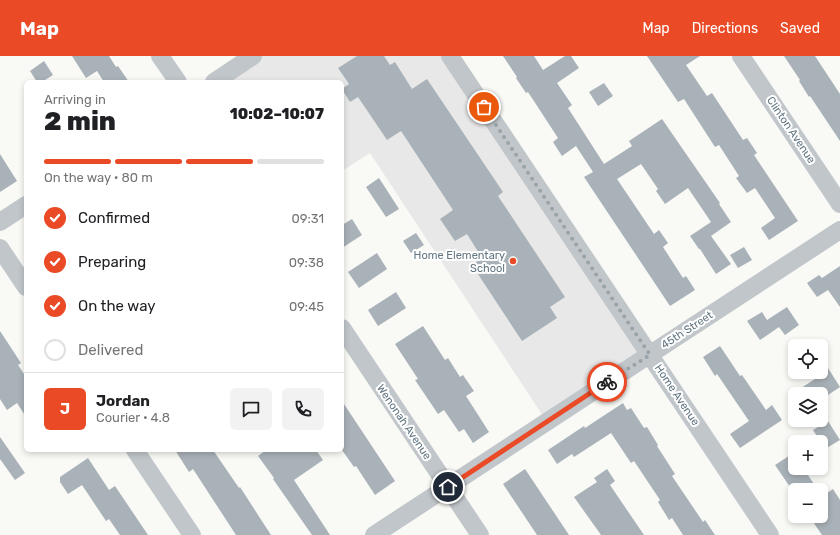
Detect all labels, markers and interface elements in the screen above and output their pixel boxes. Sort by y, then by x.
text: Map [20,17,59,40]
text: Map [643,20,670,37]
text: Directions [692,20,758,37]
text: Saved [780,20,820,37]
pin [467,90,501,124]
text: Arriving in [44,92,106,107]
street label: Clinton Avenue [764,94,818,166]
icon: bag [473,96,495,118]
text: 10:02–10:07 [230,105,324,123]
text: 2 min [44,106,116,137]
text: On the way · 80 m [44,170,153,185]
icon: check [44,207,66,229]
text: Confirmed [78,209,150,227]
text: 09:31 [292,211,324,226]
place label: Home Elementary School [414,249,505,275]
icon: check [44,251,66,273]
text: Preparing [78,253,146,271]
text: 09:38 [289,255,324,270]
marker: Home Elementary School [508,256,518,266]
icon: check [44,295,66,317]
text: On the way [78,297,156,315]
text: 09:45 [289,299,324,314]
street label: 45th Street [659,308,716,351]
map controls [788,339,828,523]
button: locate [788,339,828,379]
text: Delivered [78,341,143,359]
courier [587,362,627,402]
street label: Home Avenue [652,362,702,428]
icon: bike [596,371,618,393]
street label: Wenonah Avenue [374,382,434,462]
button: layers [788,387,828,427]
button: chat [230,388,272,430]
button: phone [282,388,324,430]
text: Jordan [96,392,150,410]
text: J [60,400,70,418]
text: Courier · 4.8 [96,410,170,425]
button: + [788,435,828,475]
pin [431,470,465,504]
icon: home [437,476,459,498]
button: − [788,483,828,523]

